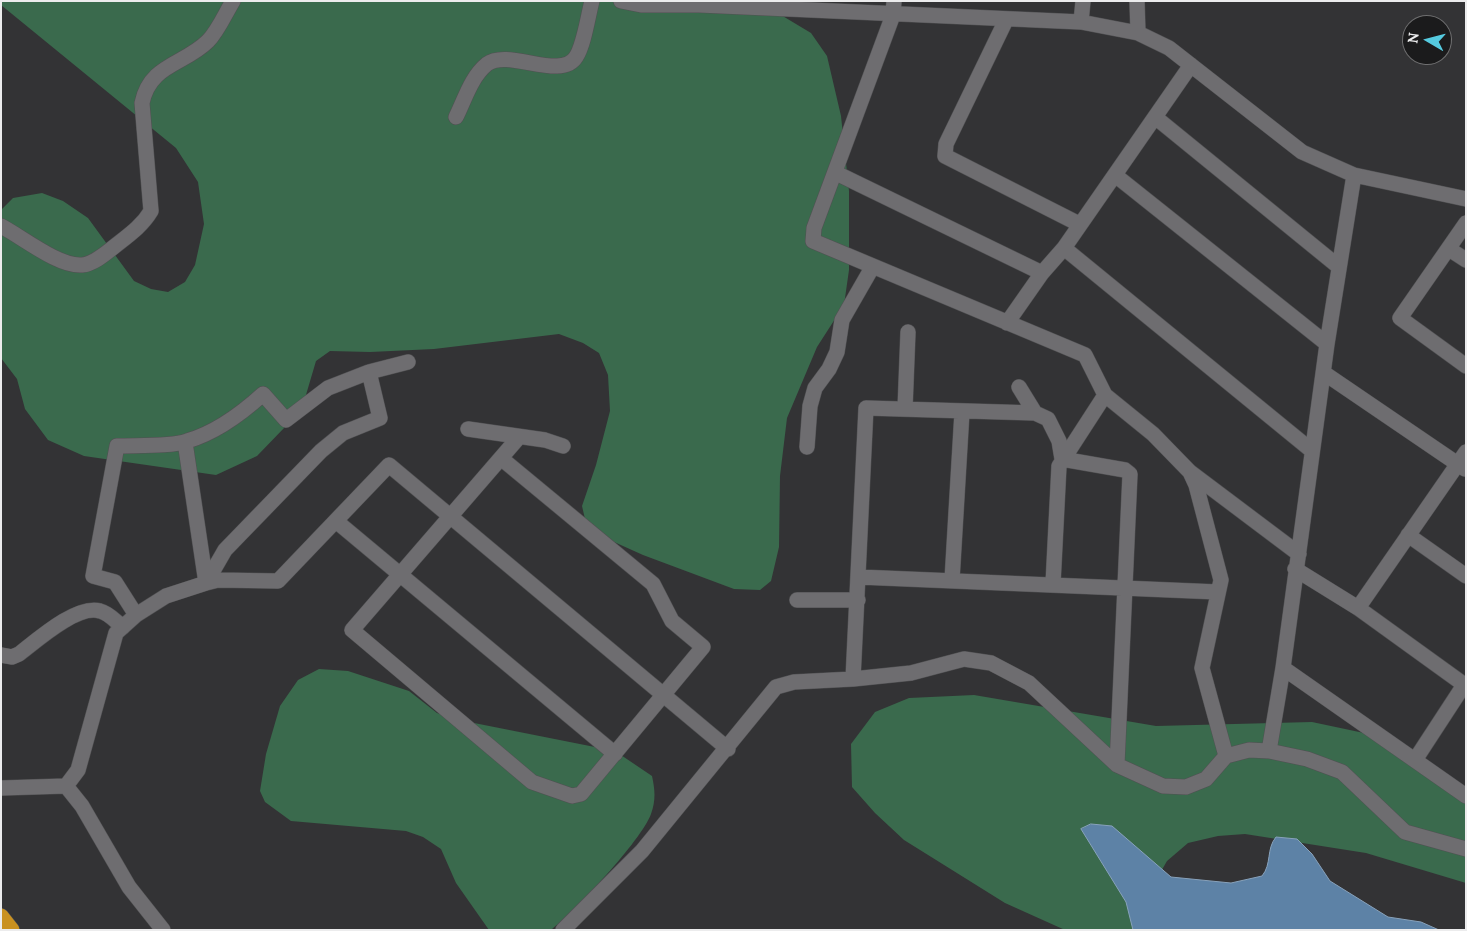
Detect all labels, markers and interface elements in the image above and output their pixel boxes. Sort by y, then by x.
north arrow [1402,15,1452,65]
text: N [1403,31,1423,45]

